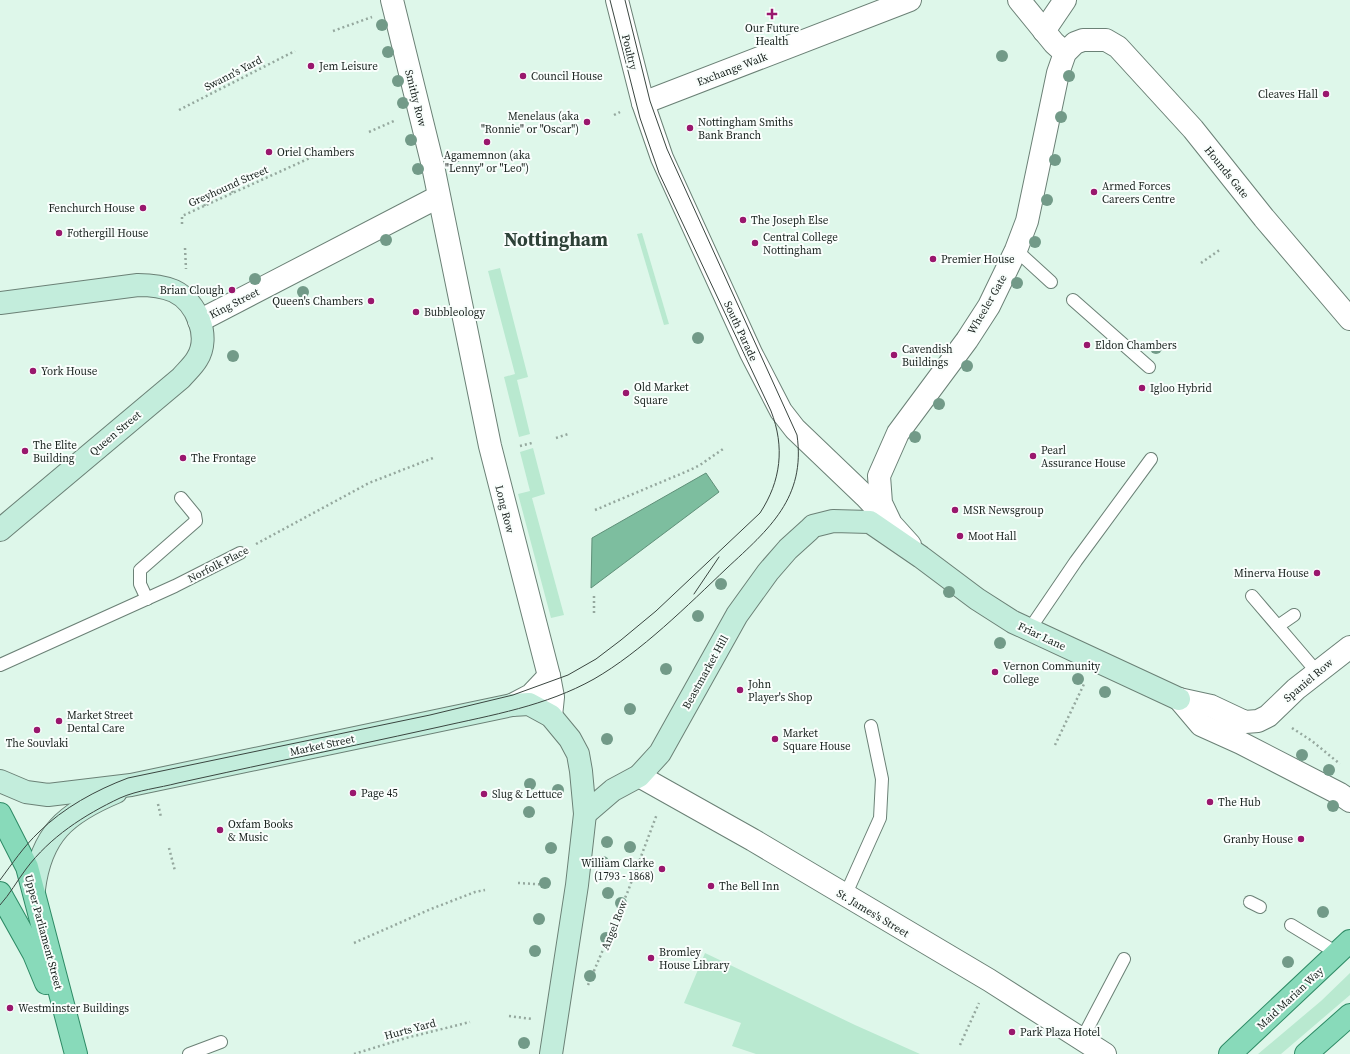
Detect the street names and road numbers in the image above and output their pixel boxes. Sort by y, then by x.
street label: Poultry [618,33,641,72]
street label: Exchange Walk [695,49,771,90]
street label: Swann's Yard [202,52,265,94]
street label: Smithy Row [401,68,430,129]
street label: Hounds Gate [1201,143,1253,202]
street label: Greyhound Street [186,162,271,211]
street label: Wheeler Gate [964,271,1011,337]
street label: King Street [207,284,262,322]
street label: South Parade [720,299,761,364]
street label: Queen Street [86,407,145,459]
street label: Long Row [491,484,518,535]
street label: Norfolk Place [185,543,252,586]
street label: Friar Lane [1015,619,1069,654]
street label: Beastmarket Hill [679,633,732,712]
street label: Spaniel Row [1280,655,1337,705]
street label: Market Street [288,731,356,760]
street label: Upper Parliament Street [21,873,66,992]
street label: St. James's Street [834,886,912,941]
street label: Angel Row [598,898,631,952]
street label: Maid Marian Way [1254,963,1327,1033]
street label: Hurts Yard [383,1015,438,1044]

